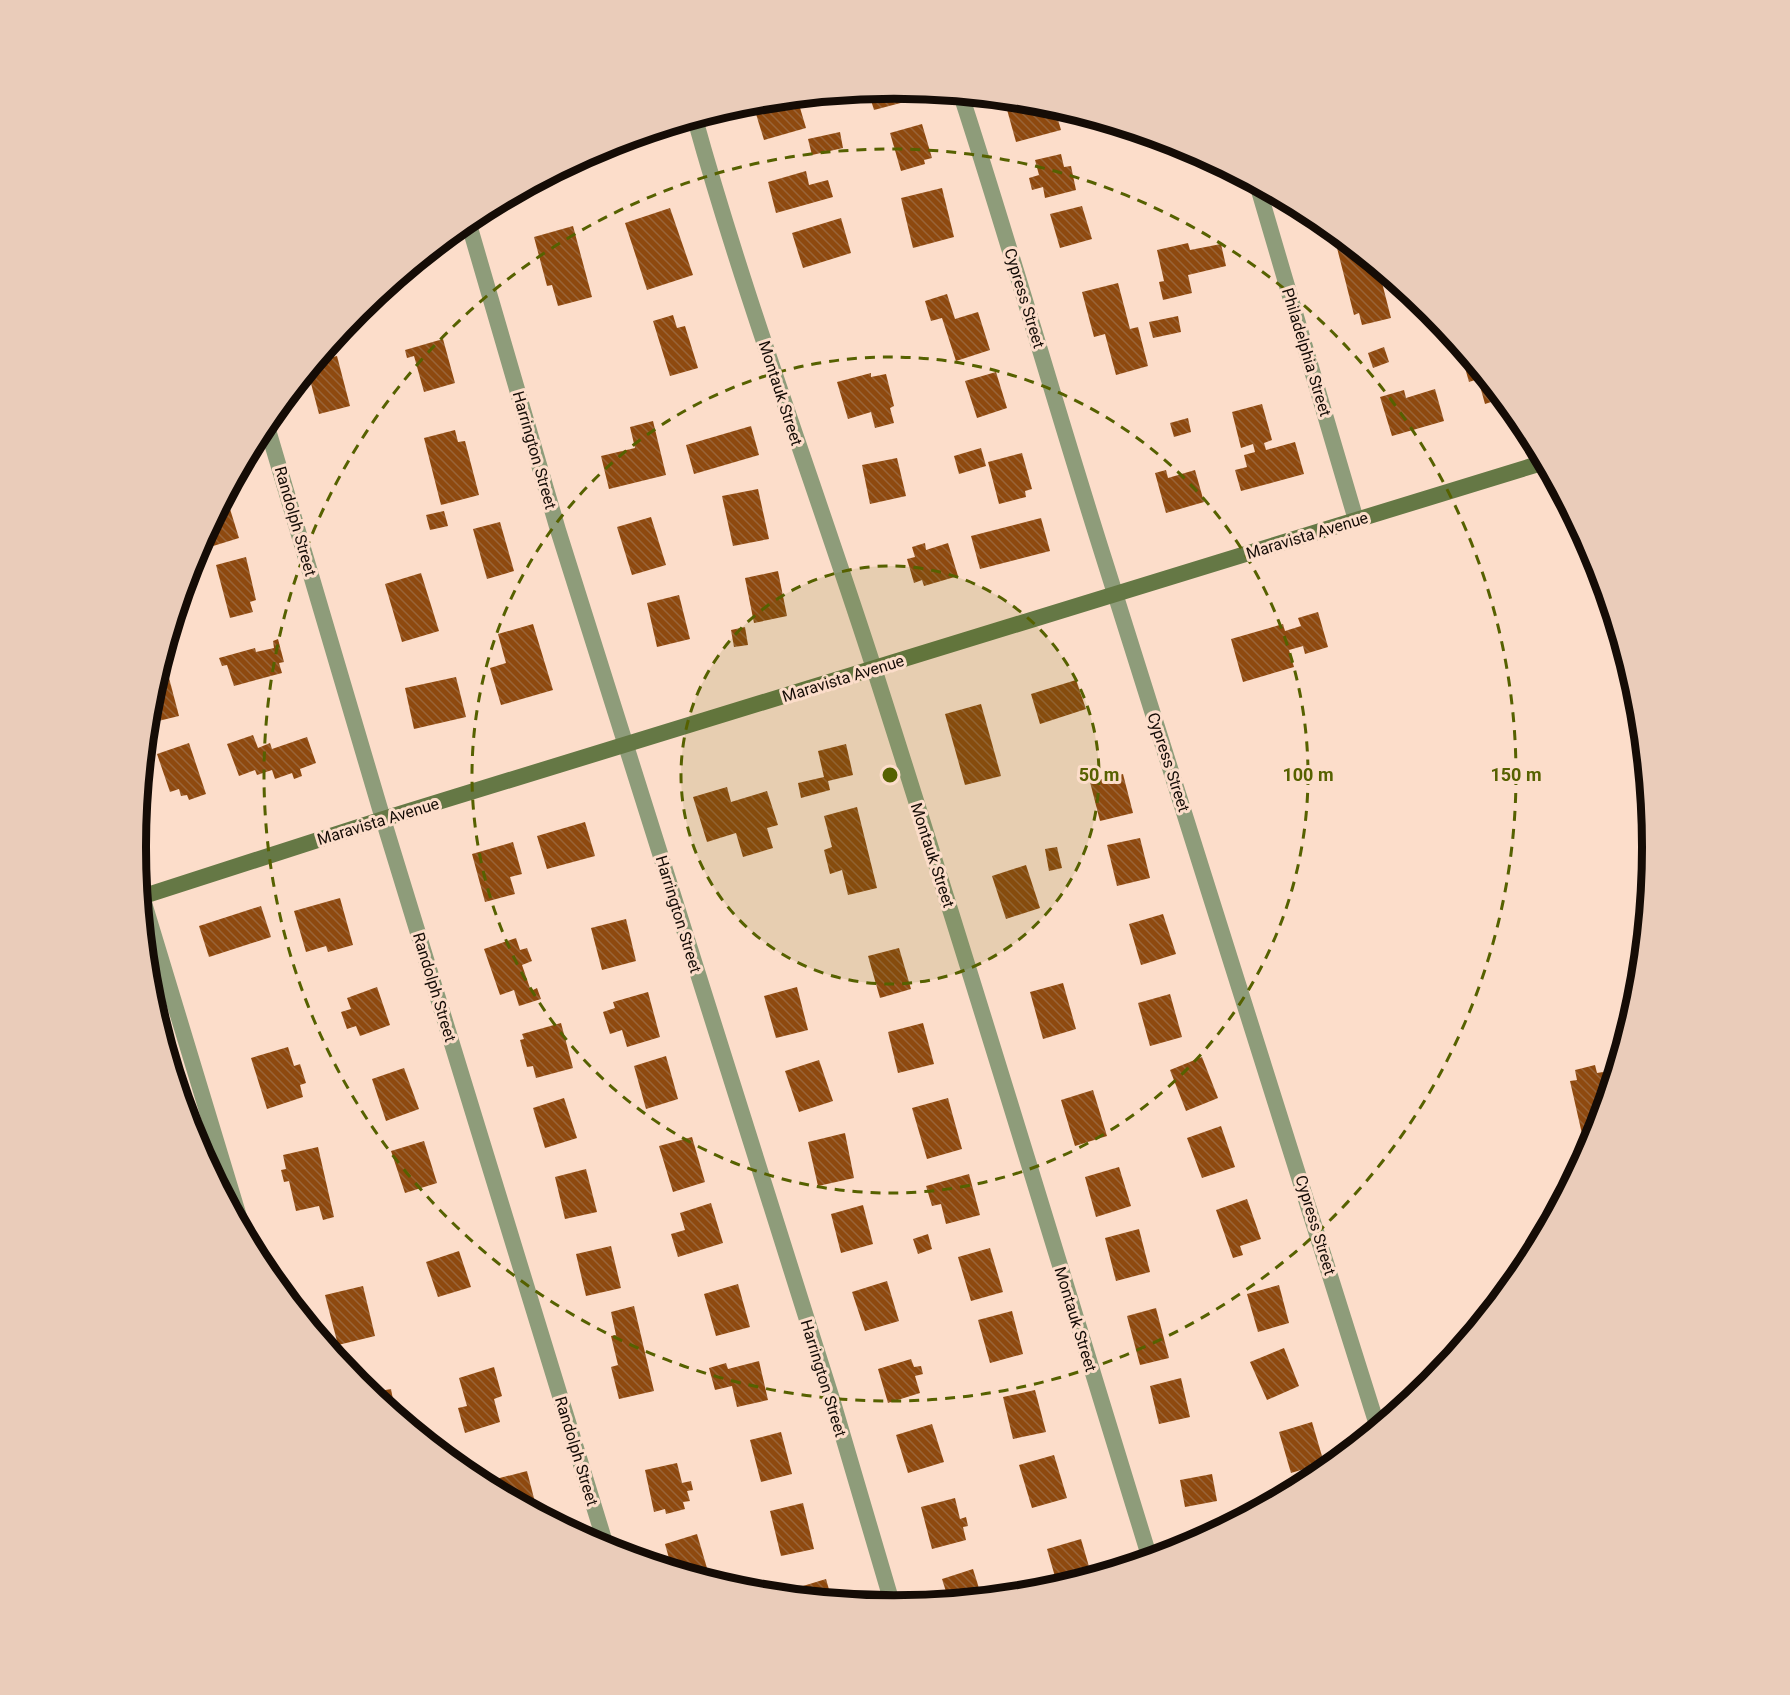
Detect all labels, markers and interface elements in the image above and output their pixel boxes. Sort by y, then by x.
street label: Cypress Street [1000,246,1049,350]
street label: Philadelphia Street [1278,286,1335,419]
street label: Montauk Street [755,338,806,448]
street label: Harrington Street [509,389,560,511]
street label: Randolph Street [271,464,320,578]
street label: Maravista Avenue [1244,508,1370,563]
street label: Maravista Avenue [780,651,906,706]
street label: Cypress Street [1144,710,1194,814]
text: 50 m [1079,764,1119,785]
text: 100 m [1282,764,1334,785]
text: 150 m [1490,764,1542,785]
centre of rings [880,765,900,785]
street label: Maravista Avenue [315,794,441,849]
street label: Montauk Street [907,800,958,910]
street label: Harrington Street [652,853,705,975]
street label: Randolph Street [409,930,460,1044]
street label: Cypress Street [1291,1173,1340,1277]
street label: Montauk Street [1051,1264,1101,1374]
street label: Harrington Street [797,1317,850,1439]
street label: Randolph Street [551,1394,602,1508]

